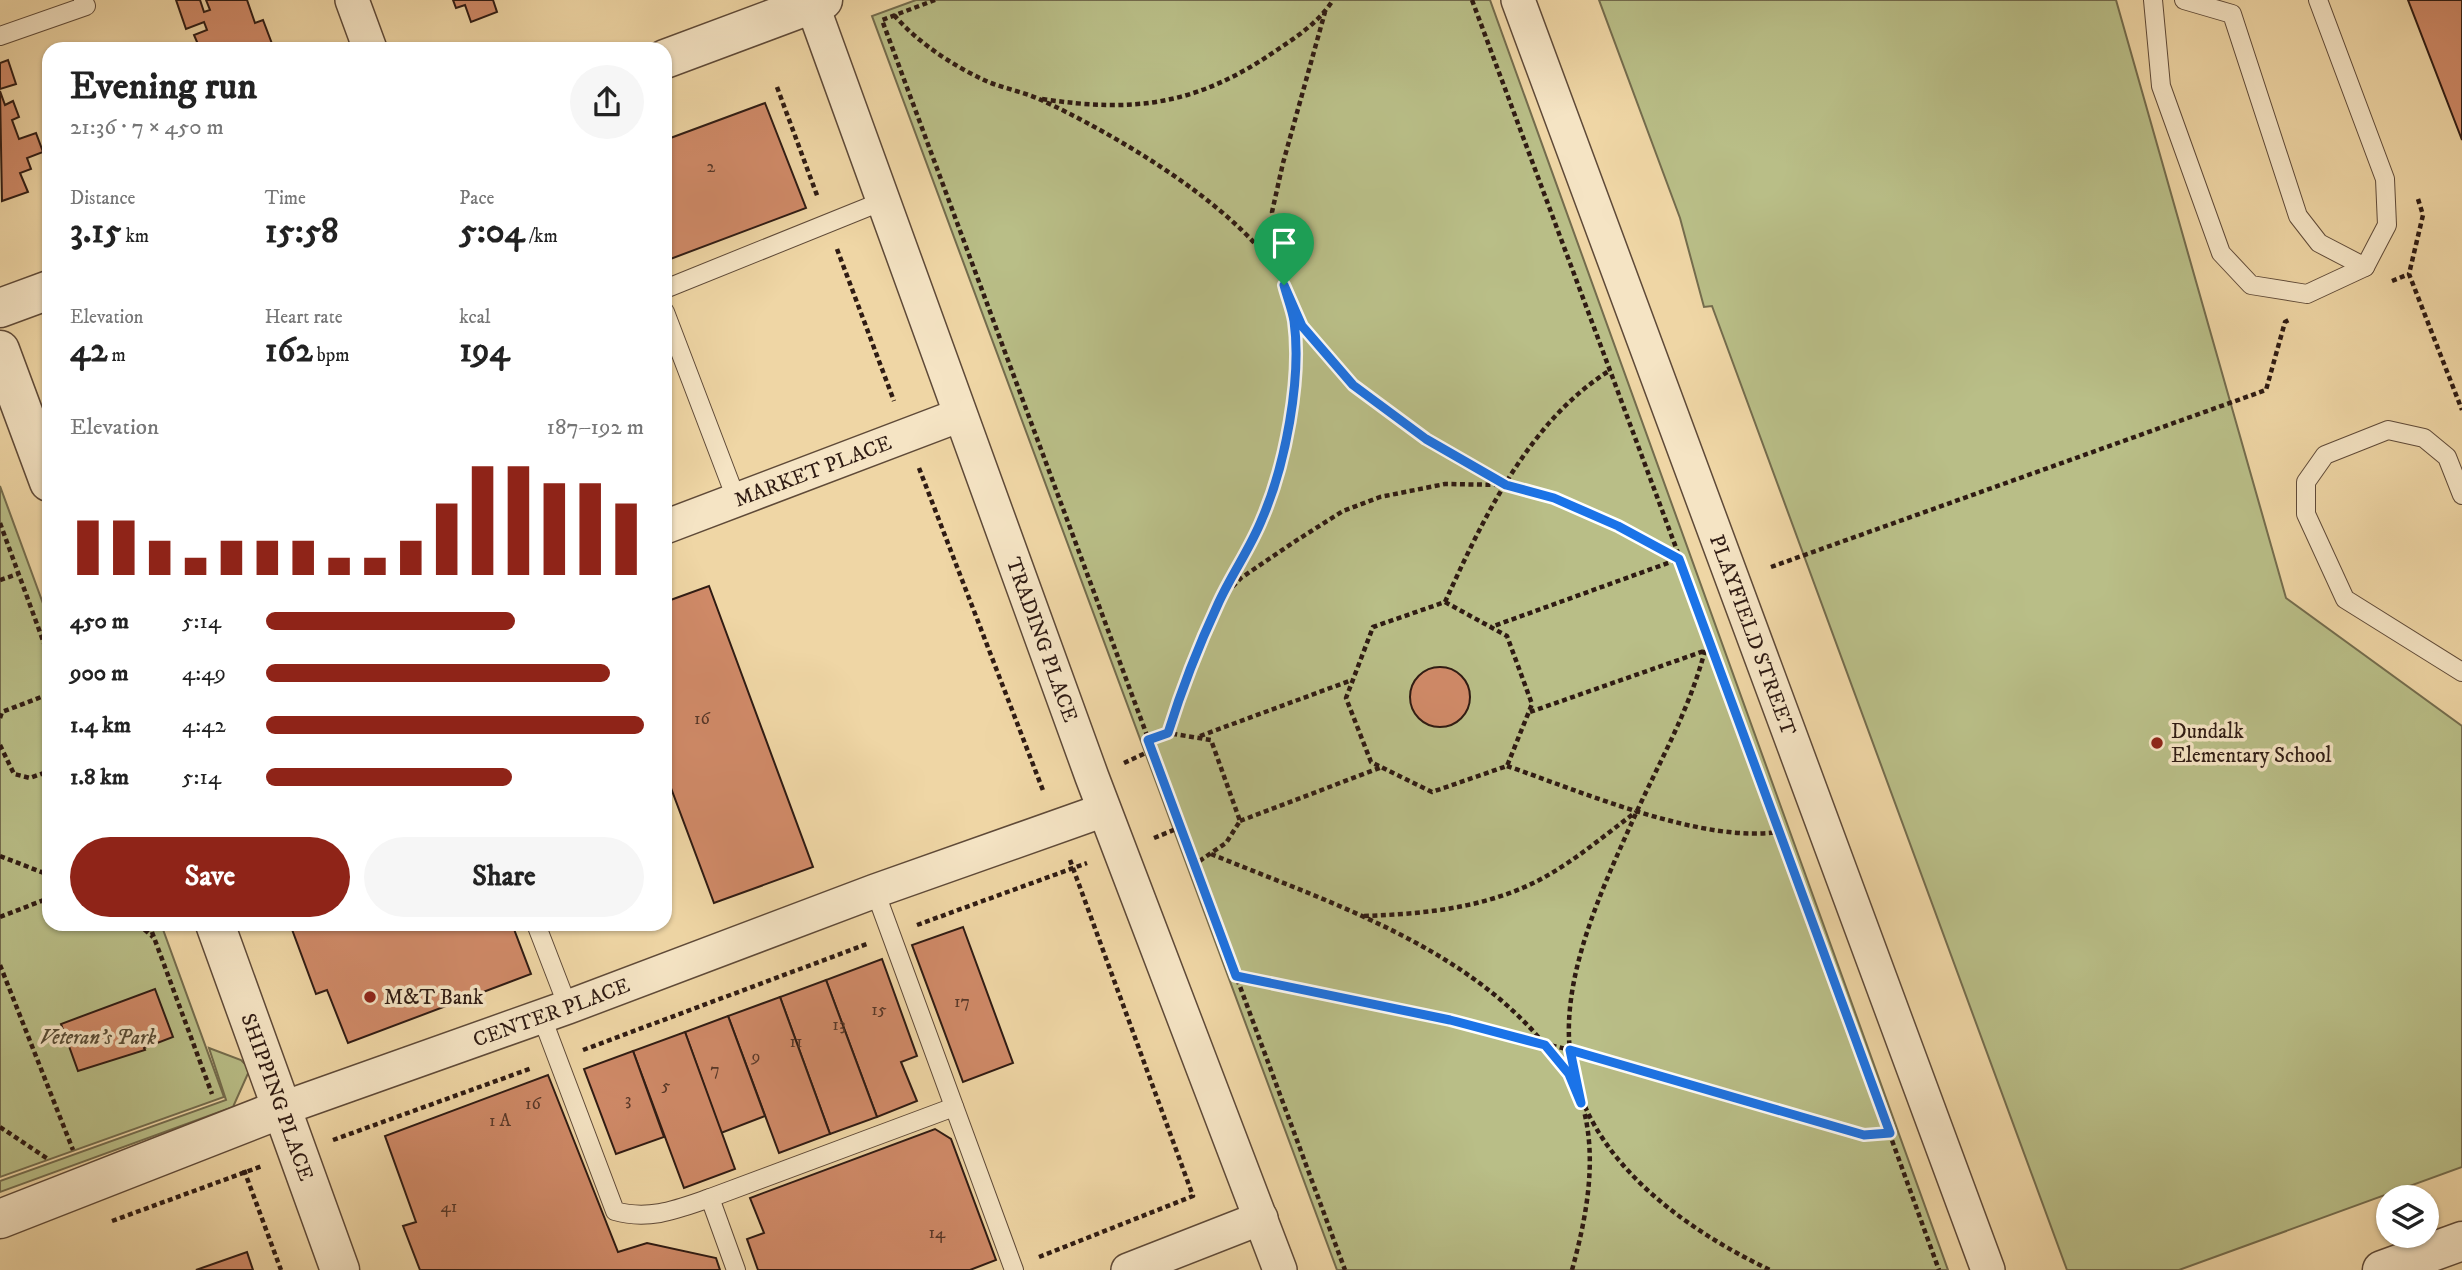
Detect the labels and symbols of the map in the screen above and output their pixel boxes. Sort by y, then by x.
house number: 2 [707,156,716,178]
pin [1254,213,1314,285]
street label: MARKET PLACE [731,430,896,514]
street label: PLAYFIELD STREET [1703,531,1801,739]
street label: TRADING PLACE [1000,554,1083,726]
house number: 16 [694,708,711,730]
place label: Dundalk Elementary School [2171,719,2332,769]
marker: Dundalk Elementary School [2149,735,2165,751]
street label: CENTER PLACE [470,973,634,1054]
place label: M&T Bank [384,985,484,1011]
marker: M&T Bank [362,989,378,1005]
house number: 17 [954,991,970,1013]
house number: 15 [871,999,887,1021]
street label: SHIPPING PLACE [234,1010,319,1185]
house number: 13 [832,1014,846,1036]
park label: Veteran's Park [40,1025,156,1051]
house number: 11 [789,1031,803,1053]
house number: 9 [751,1046,760,1068]
house number: 7 [710,1059,720,1081]
house number: 5 [662,1075,671,1097]
house number: 3 [625,1089,631,1111]
house number: 16 [525,1093,542,1115]
house number: 1 A [489,1110,511,1132]
house number: 41 [441,1196,457,1218]
house number: 14 [929,1222,946,1244]

